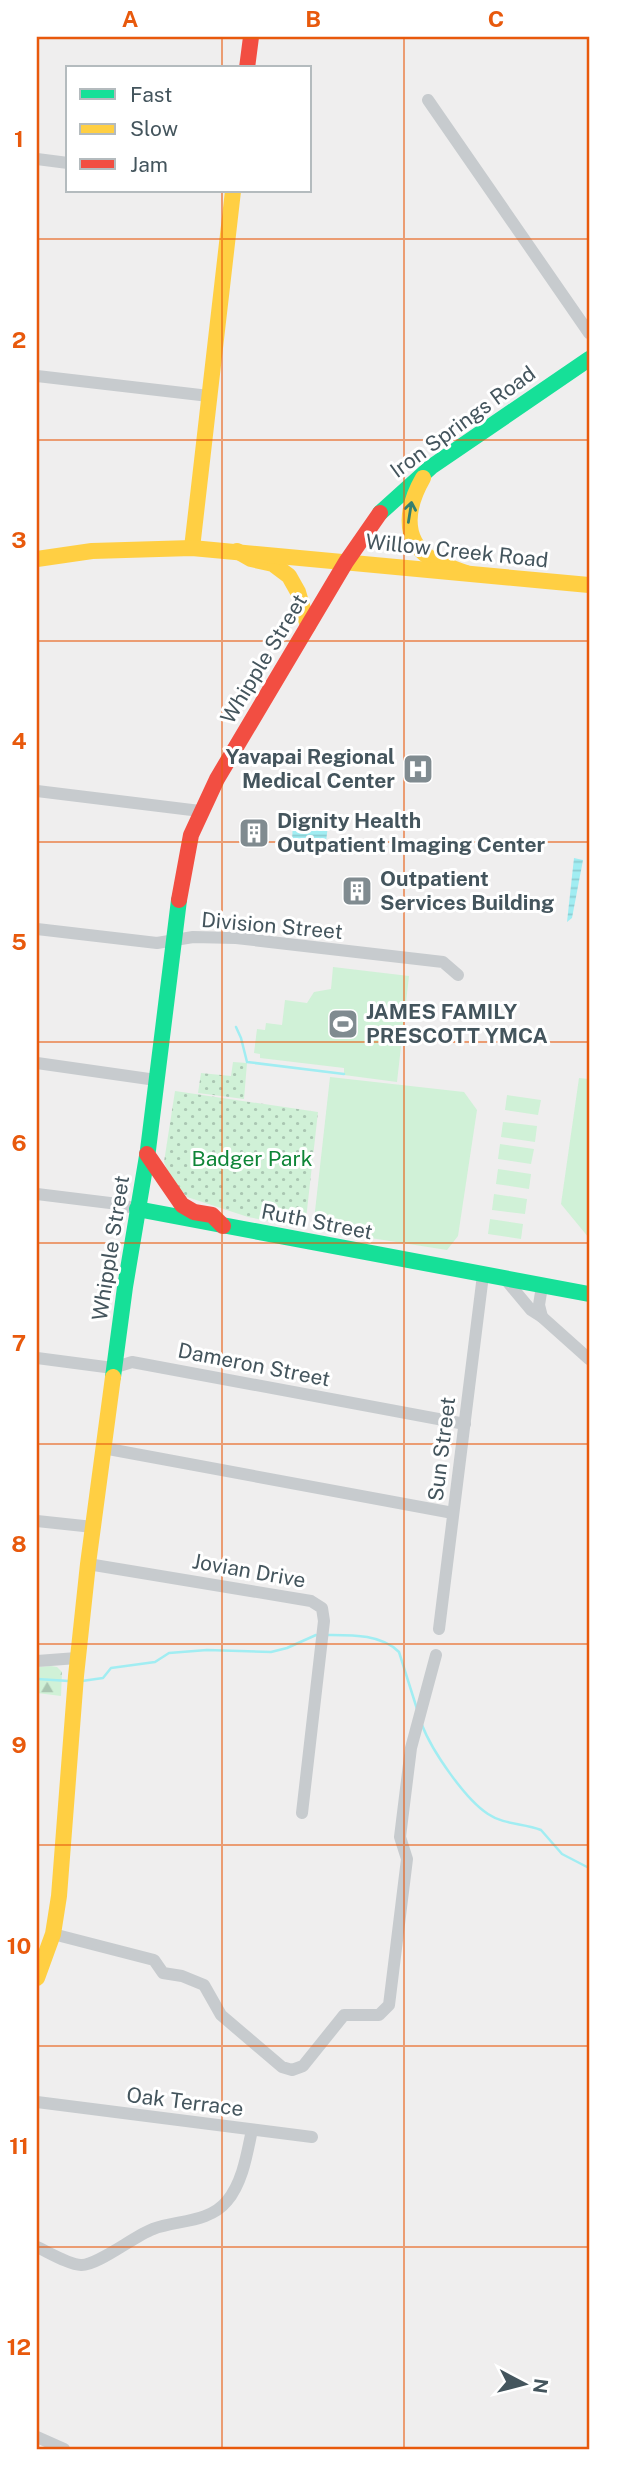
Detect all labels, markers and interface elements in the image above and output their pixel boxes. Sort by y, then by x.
text: A [122,5,139,32]
text: B [305,5,321,32]
text: C [488,5,504,32]
legend [66,66,312,192]
text: Fast [130,82,172,107]
text: Slow [130,116,178,141]
text: 1 [14,125,24,152]
text: Jam [130,152,168,177]
text: 2 [12,326,26,353]
street label: Iron Springs Road [385,361,540,483]
one-way arrow [404,501,417,524]
text: 3 [11,526,27,553]
street label: Willow Creek Road [365,528,550,573]
street label: Whipple Street [215,590,312,728]
text: 4 [11,727,27,754]
place label: Yavapai Regional Medical Center [226,744,395,793]
hospital icon: Yavapai Regional Medical Center [401,752,435,786]
place label: Dignity Health Outpatient Imaging Center [277,808,546,857]
building icon: Dignity Health Outpatient Imaging Center [237,816,271,850]
place label: Outpatient Services Building [380,866,554,915]
building icon: Outpatient Services Building [340,874,374,908]
street label: Division Street [200,907,344,944]
text: 5 [11,928,27,955]
place label: JAMES FAMILY PRESCOTT YMCA [366,999,548,1048]
sports icon: JAMES FAMILY PRESCOTT YMCA [326,1007,360,1041]
text: 6 [11,1129,27,1156]
park label: Badger Park [192,1146,313,1171]
street label: Whipple Street [87,1174,134,1322]
street label: Ruth Street [259,1198,375,1245]
text: 7 [12,1329,26,1356]
street label: Dameron Street [176,1337,332,1392]
street label: Sun Street [423,1395,460,1503]
text: 8 [11,1530,27,1557]
street label: Jovian Drive [190,1548,308,1593]
text: 9 [11,1731,27,1758]
text: 10 [7,1932,31,1959]
street label: Oak Terrace [125,2082,245,2121]
text: 11 [9,2132,29,2159]
text: 12 [7,2333,31,2360]
north arrow [490,2350,560,2420]
text: N [529,2377,553,2395]

